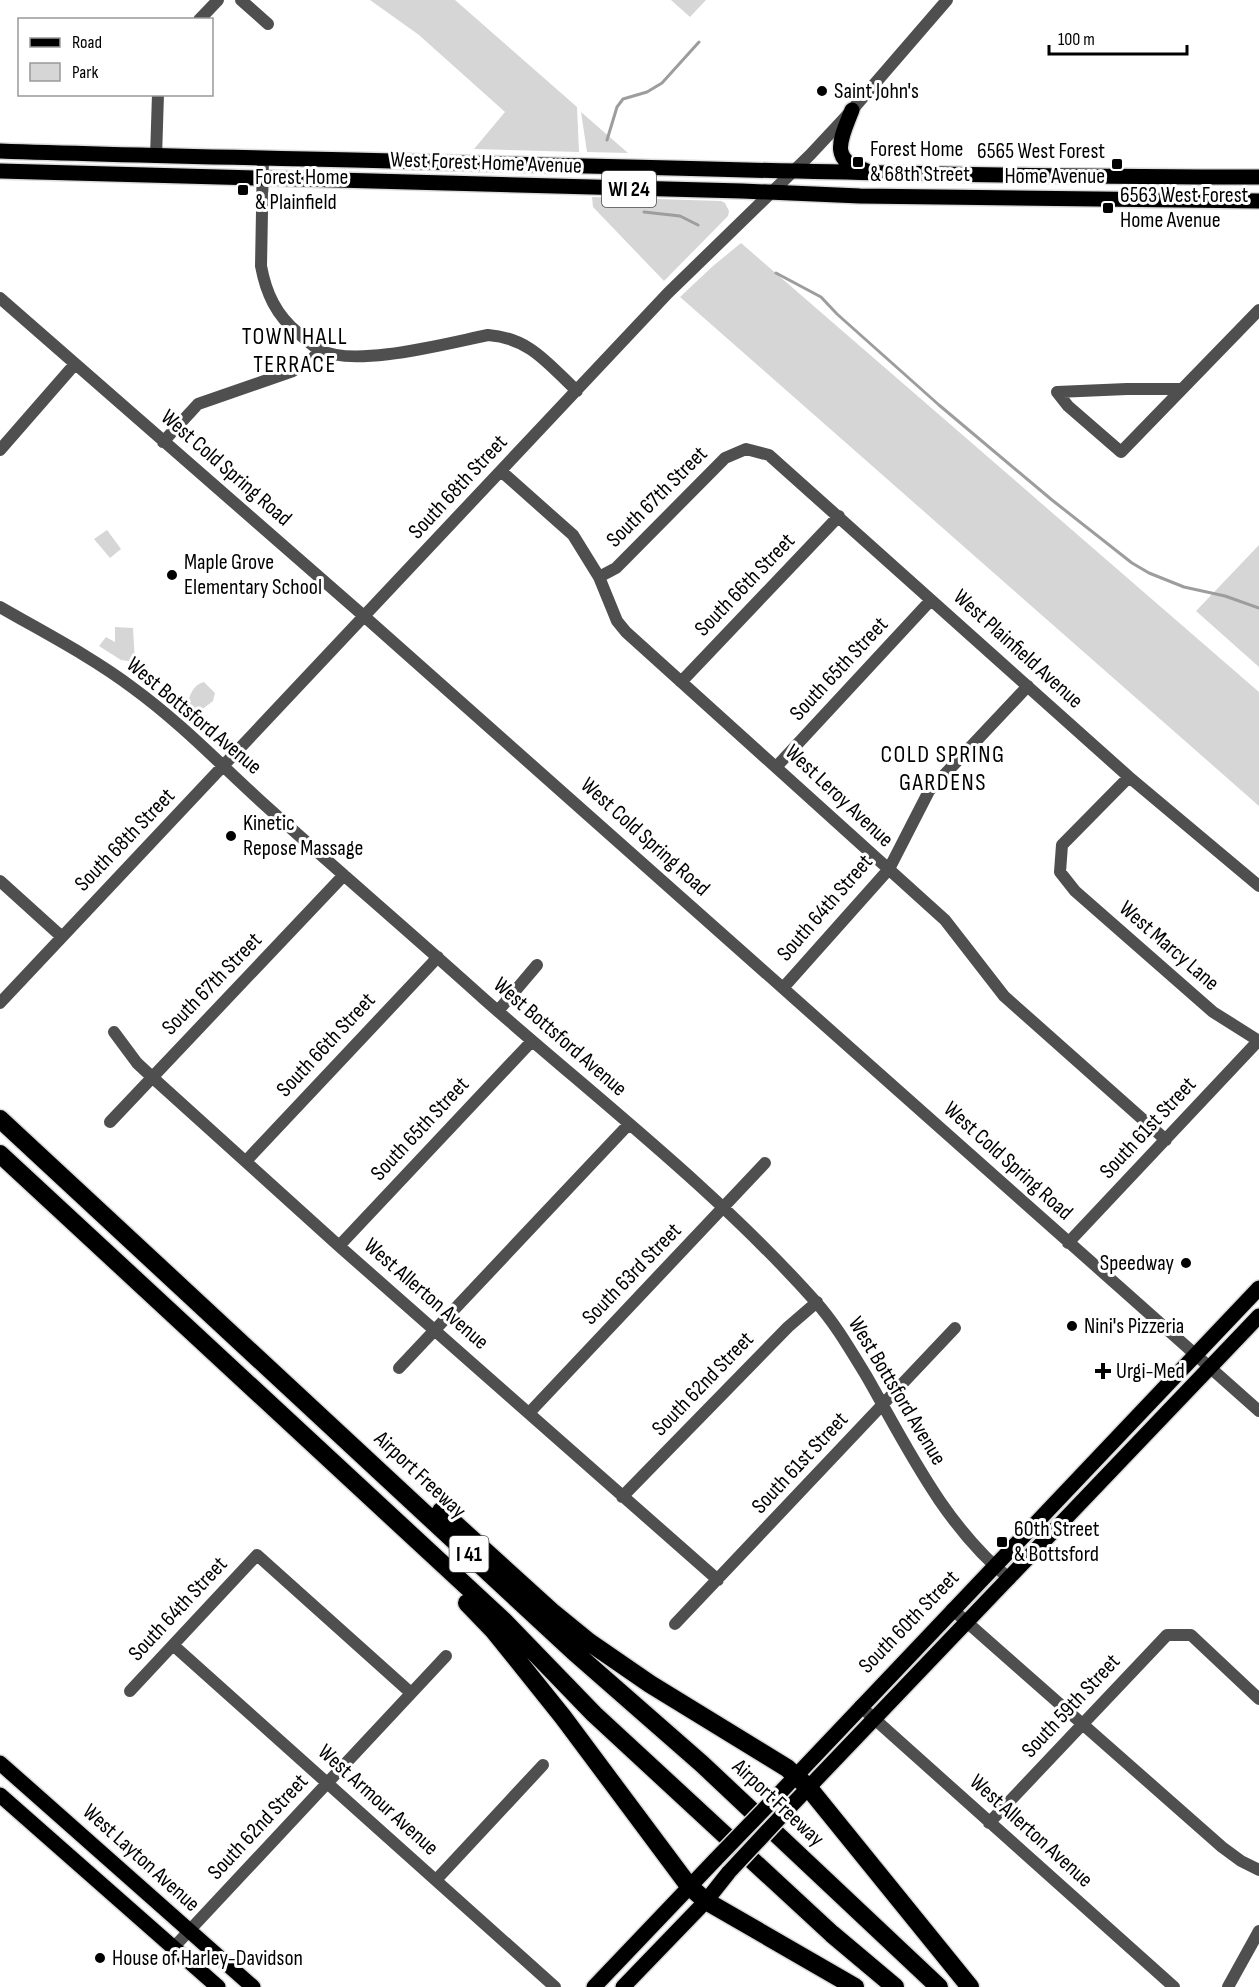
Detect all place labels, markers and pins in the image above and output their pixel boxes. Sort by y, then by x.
place label: Saint John's [834,78,919,105]
marker: Saint John's [815,84,829,98]
place label: Forest Home & 68th Street [870,136,970,188]
place label: 6565 West Forest Home Avenue [977,138,1105,190]
marker: Forest Home & 68th Street [851,155,865,169]
marker: 6565 West Forest Home Avenue [1110,157,1124,171]
place label: Forest Home & Plainfield [255,164,348,216]
place label: 6563 West Forest Home Avenue [1120,182,1249,234]
marker: Forest Home & Plainfield [236,183,250,197]
marker: 6563 West Forest Home Avenue [1101,201,1115,215]
place label: Maple Grove Elementary School [184,549,322,601]
marker: Maple Grove Elementary School [165,568,179,582]
place label: Kinetic Repose Massage [243,810,363,862]
marker: Kinetic Repose Massage [224,829,238,843]
place label: Speedway [1100,1250,1174,1277]
marker: Speedway [1179,1256,1193,1270]
place label: Nini's Pizzeria [1084,1313,1184,1340]
marker: Nini's Pizzeria [1065,1319,1079,1333]
place label: Urgi-Med [1116,1358,1185,1385]
marker: Urgi-Med [1094,1362,1112,1380]
place label: 60th Street & Bottsford [1014,1516,1100,1568]
marker: 60th Street & Bottsford [995,1535,1009,1549]
place label: House of Harley-Davidson [112,1945,303,1972]
marker: House of Harley-Davidson [93,1951,107,1965]

